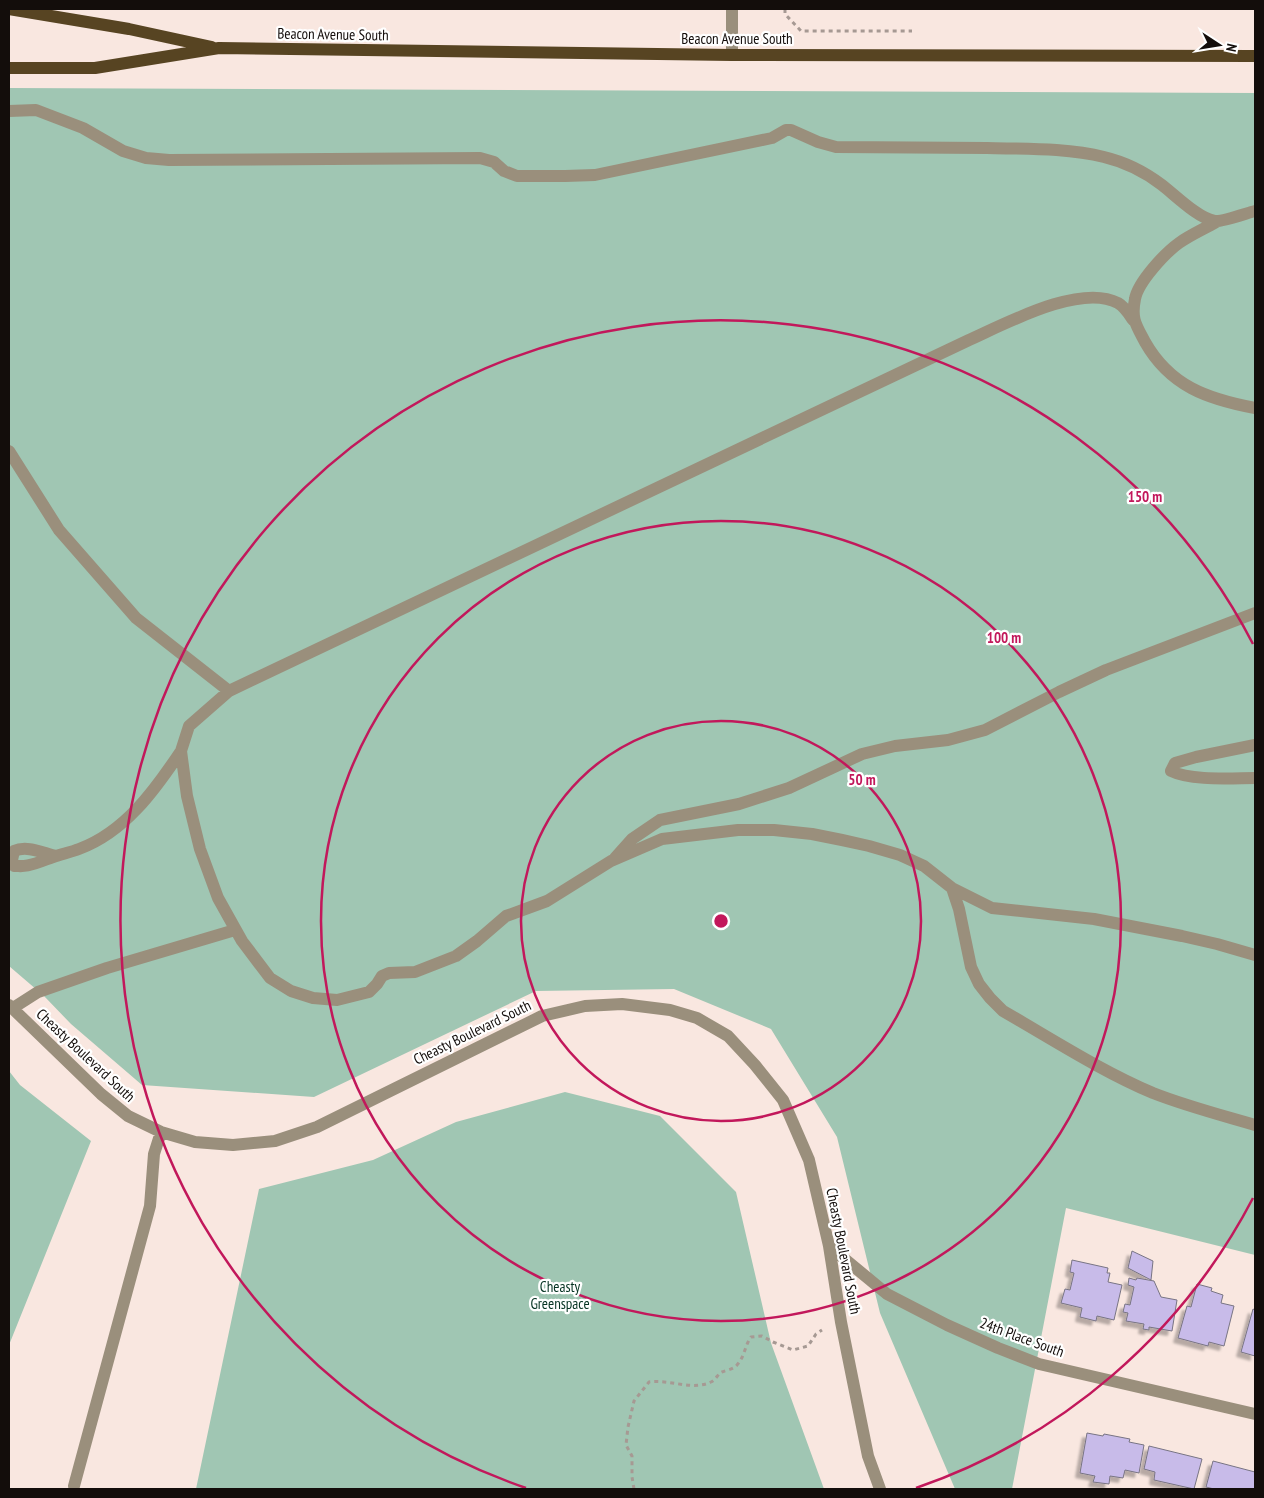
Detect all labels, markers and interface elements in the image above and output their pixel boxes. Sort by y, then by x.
north arrow [1194,20,1244,70]
street label: Beacon Avenue South [277,24,389,44]
street label: Beacon Avenue South [681,29,793,48]
text: N [1222,42,1241,53]
text: 150 m [1128,487,1162,506]
text: 100 m [987,628,1021,647]
text: 50 m [848,770,876,789]
centre of rings [712,912,730,930]
street label: Cheasty Boulevard South [410,995,534,1069]
street label: Cheasty Boulevard South [33,1004,139,1106]
street label: Cheasty Boulevard South [822,1186,866,1316]
park label: Cheasty Greenspace [530,1277,590,1313]
street label: 24th Place South [977,1313,1067,1361]

